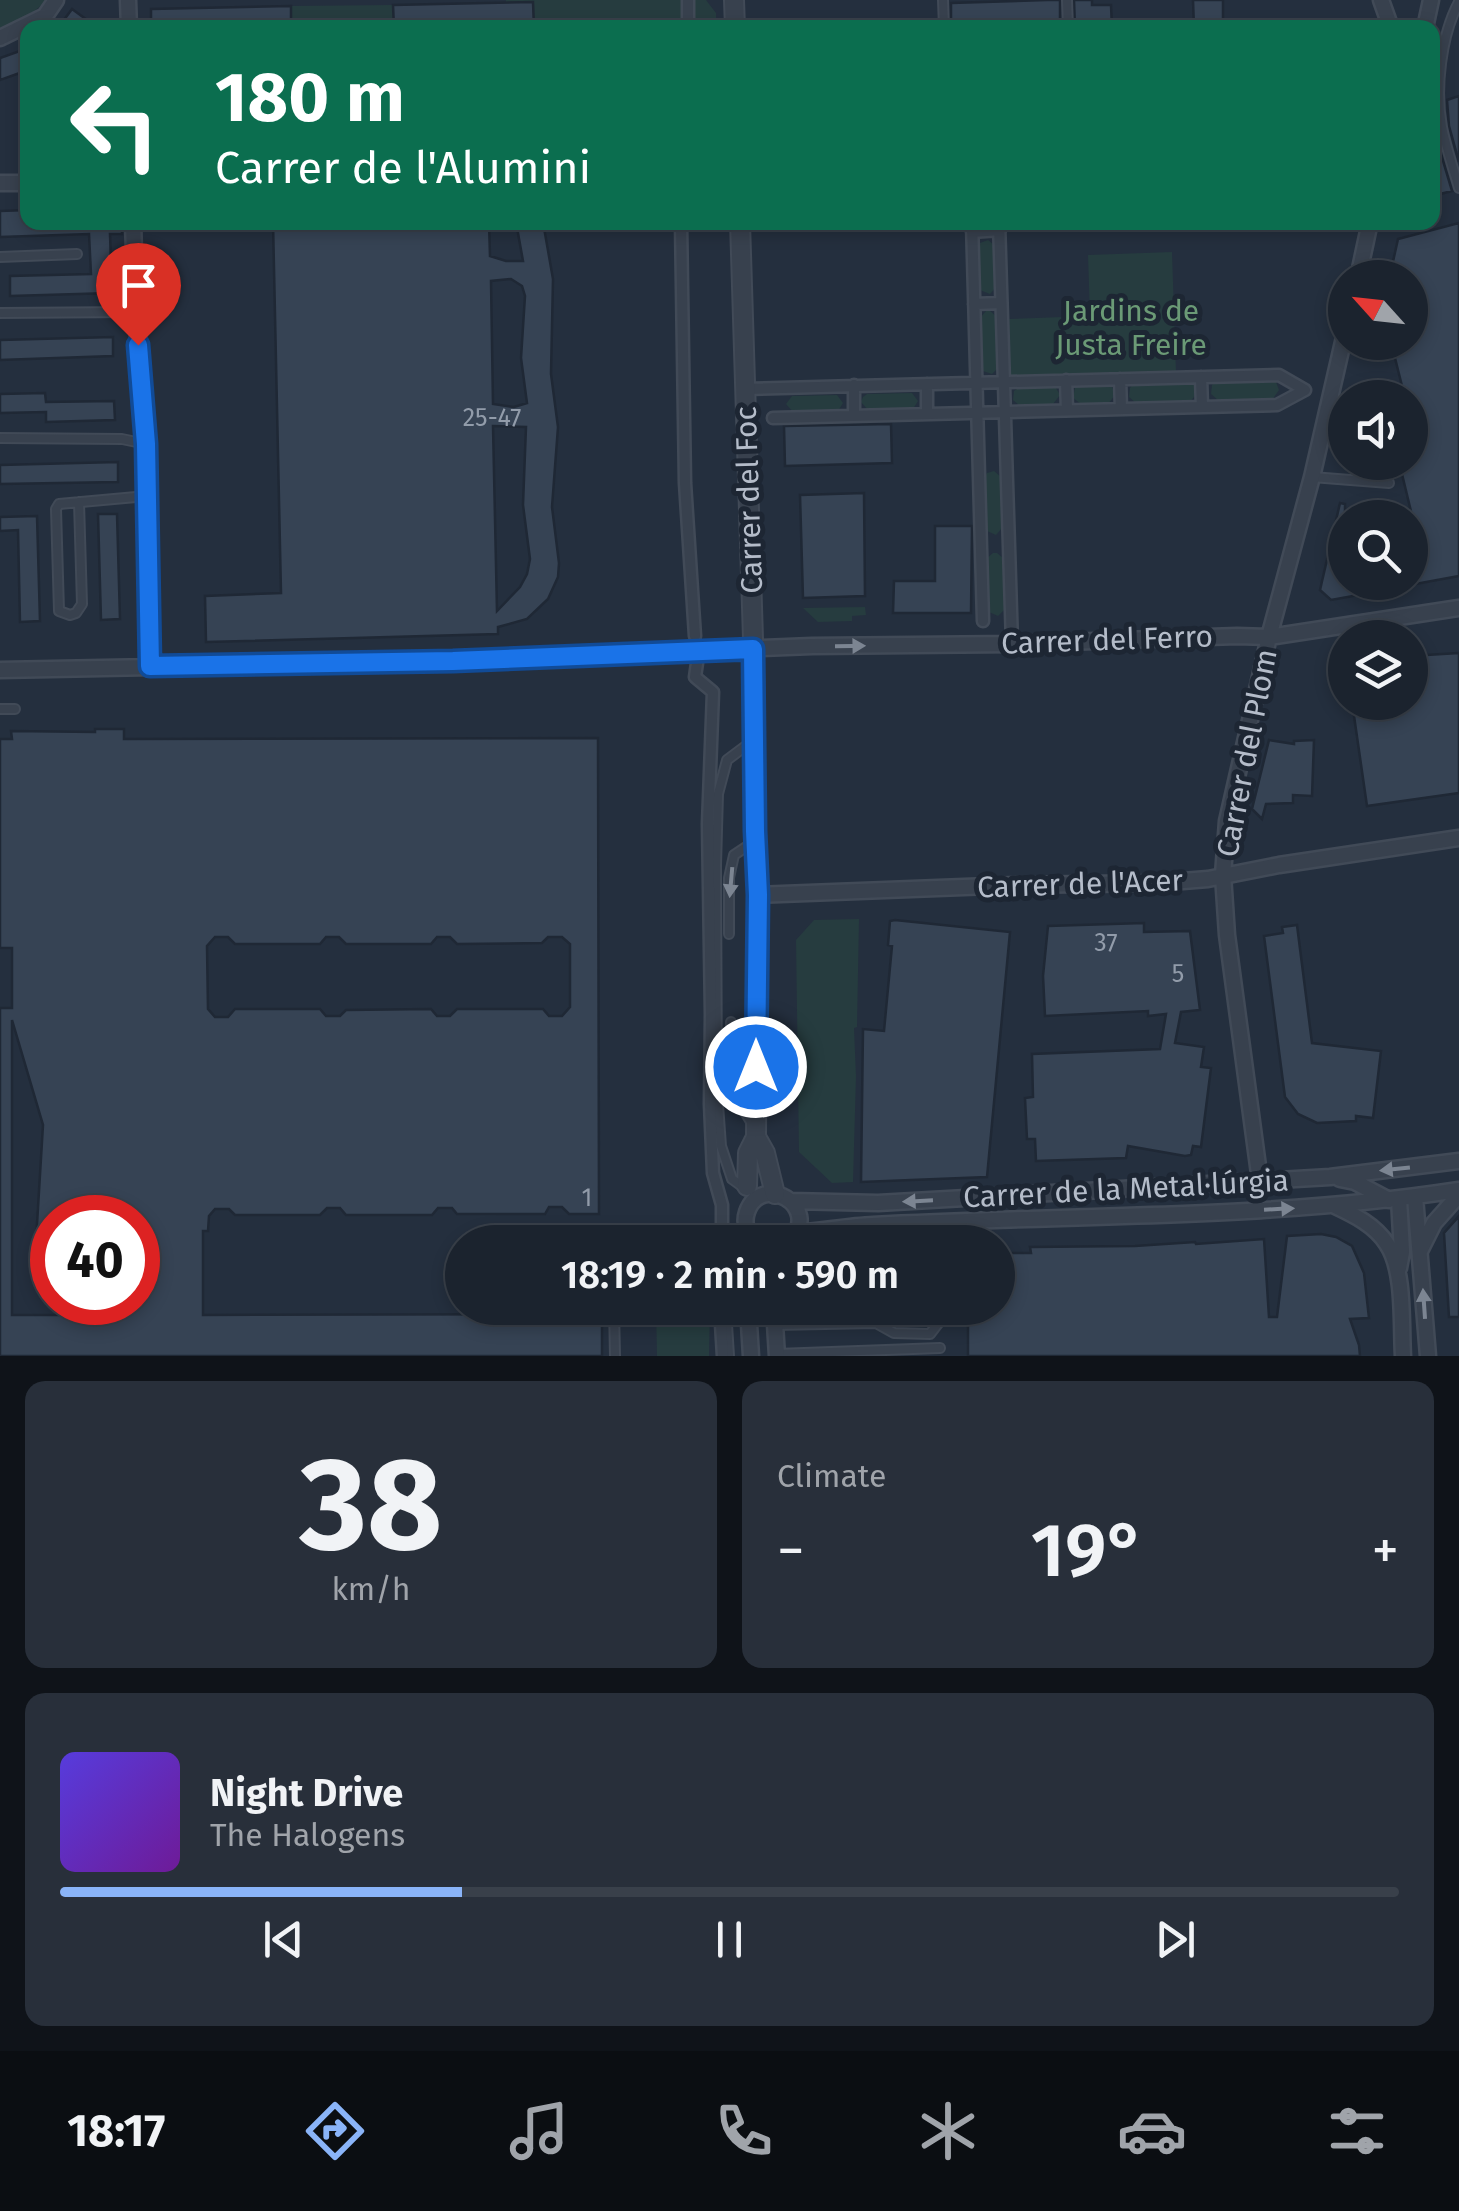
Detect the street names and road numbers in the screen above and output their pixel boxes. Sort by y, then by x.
street label: Carrer del Foc [728,406,770,594]
street label: Carrer del Ferro [1001,618,1213,662]
street label: Carrer del Plom [1209,646,1285,860]
street label: Carrer de l'Acer [976,862,1184,906]
street label: Carrer de la Metal·lúrgia [962,1162,1290,1216]

